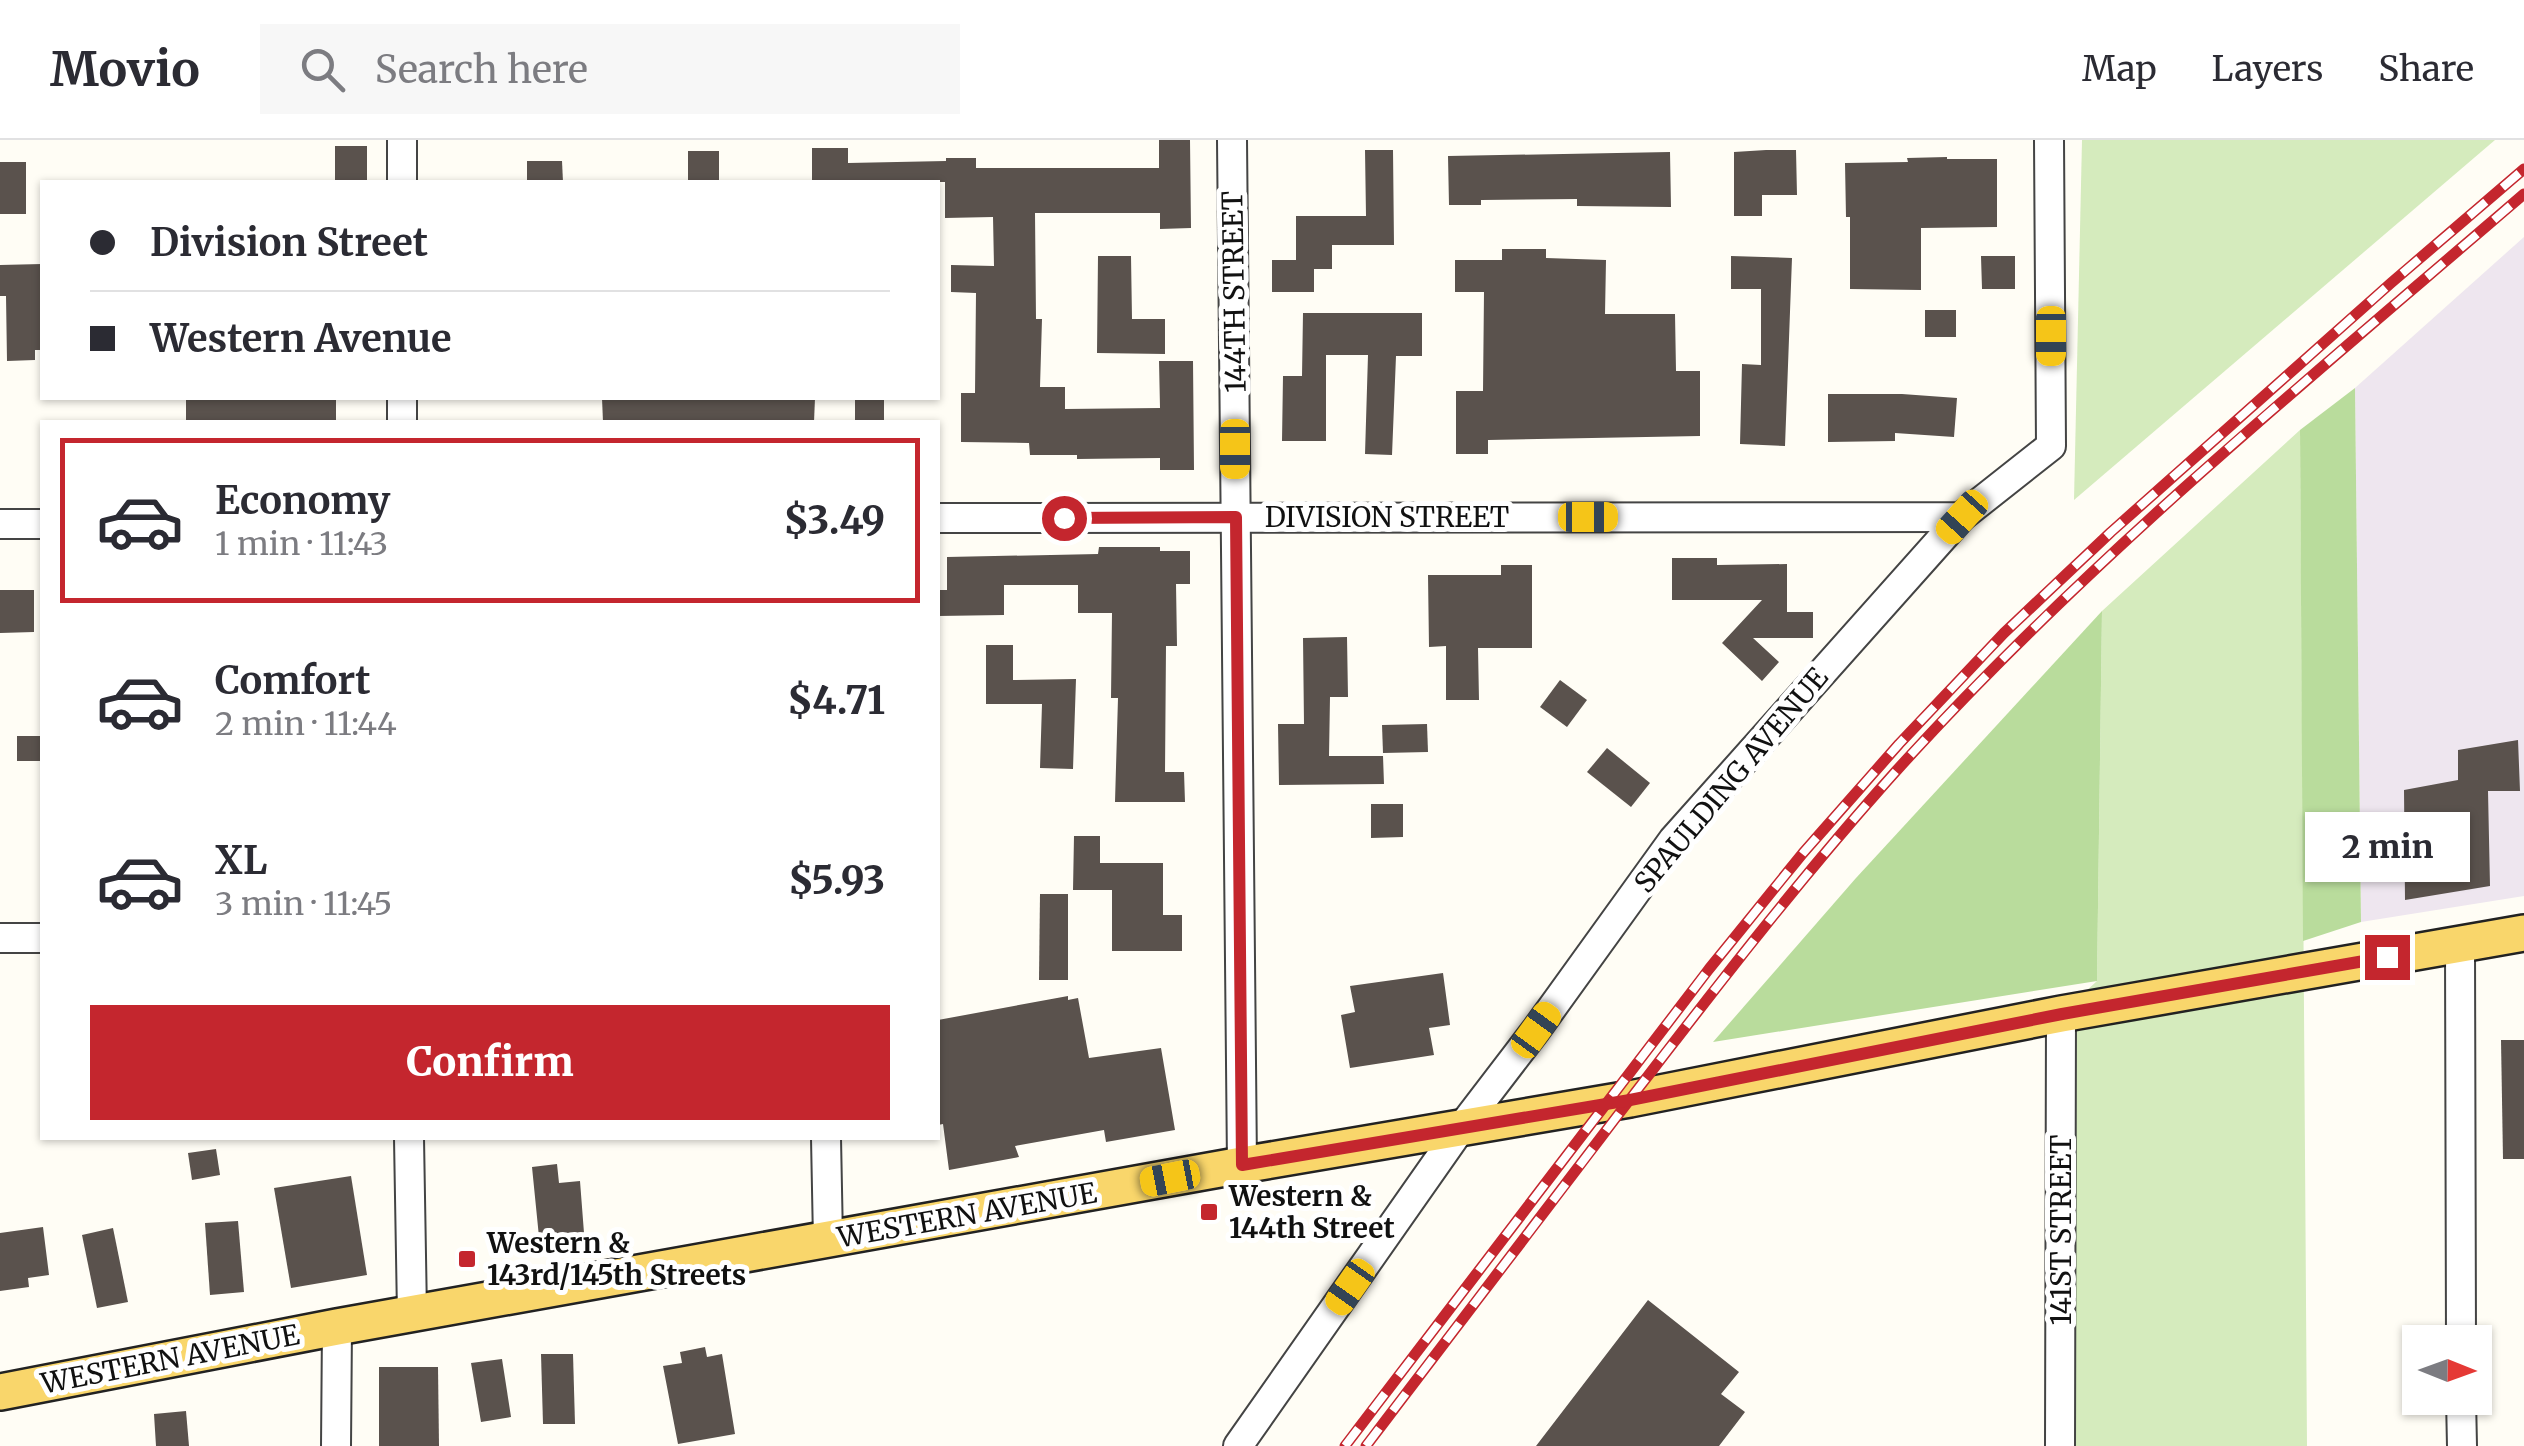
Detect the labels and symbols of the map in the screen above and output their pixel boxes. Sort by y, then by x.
street label: 144TH STREET [1214,191,1254,393]
car [2036,306,2066,366]
car [1220,419,1250,479]
car [1931,485,1993,549]
route start [1042,496,1087,541]
street label: DIVISION STREET [1265,499,1509,535]
car [1558,502,1618,532]
street label: SPAULDING AVENUE [1626,660,1836,900]
callout: 2 min [2304,812,2470,882]
route end [2365,935,2410,980]
car [1506,997,1566,1063]
street label: 141ST STREET [2043,1134,2079,1326]
car [1138,1158,1202,1198]
street label: WESTERN AVENUE [834,1174,1100,1256]
place label: Western & 144th Street [1228,1178,1395,1246]
marker: Western & 144th Street [1198,1201,1220,1223]
place label: Western & 143rd/145th Streets [486,1225,746,1293]
marker: Western & 143rd/145th Streets [456,1248,478,1270]
car [1321,1254,1379,1320]
street label: WESTERN AVENUE [37,1316,302,1402]
north arrow [2402,1325,2492,1415]

